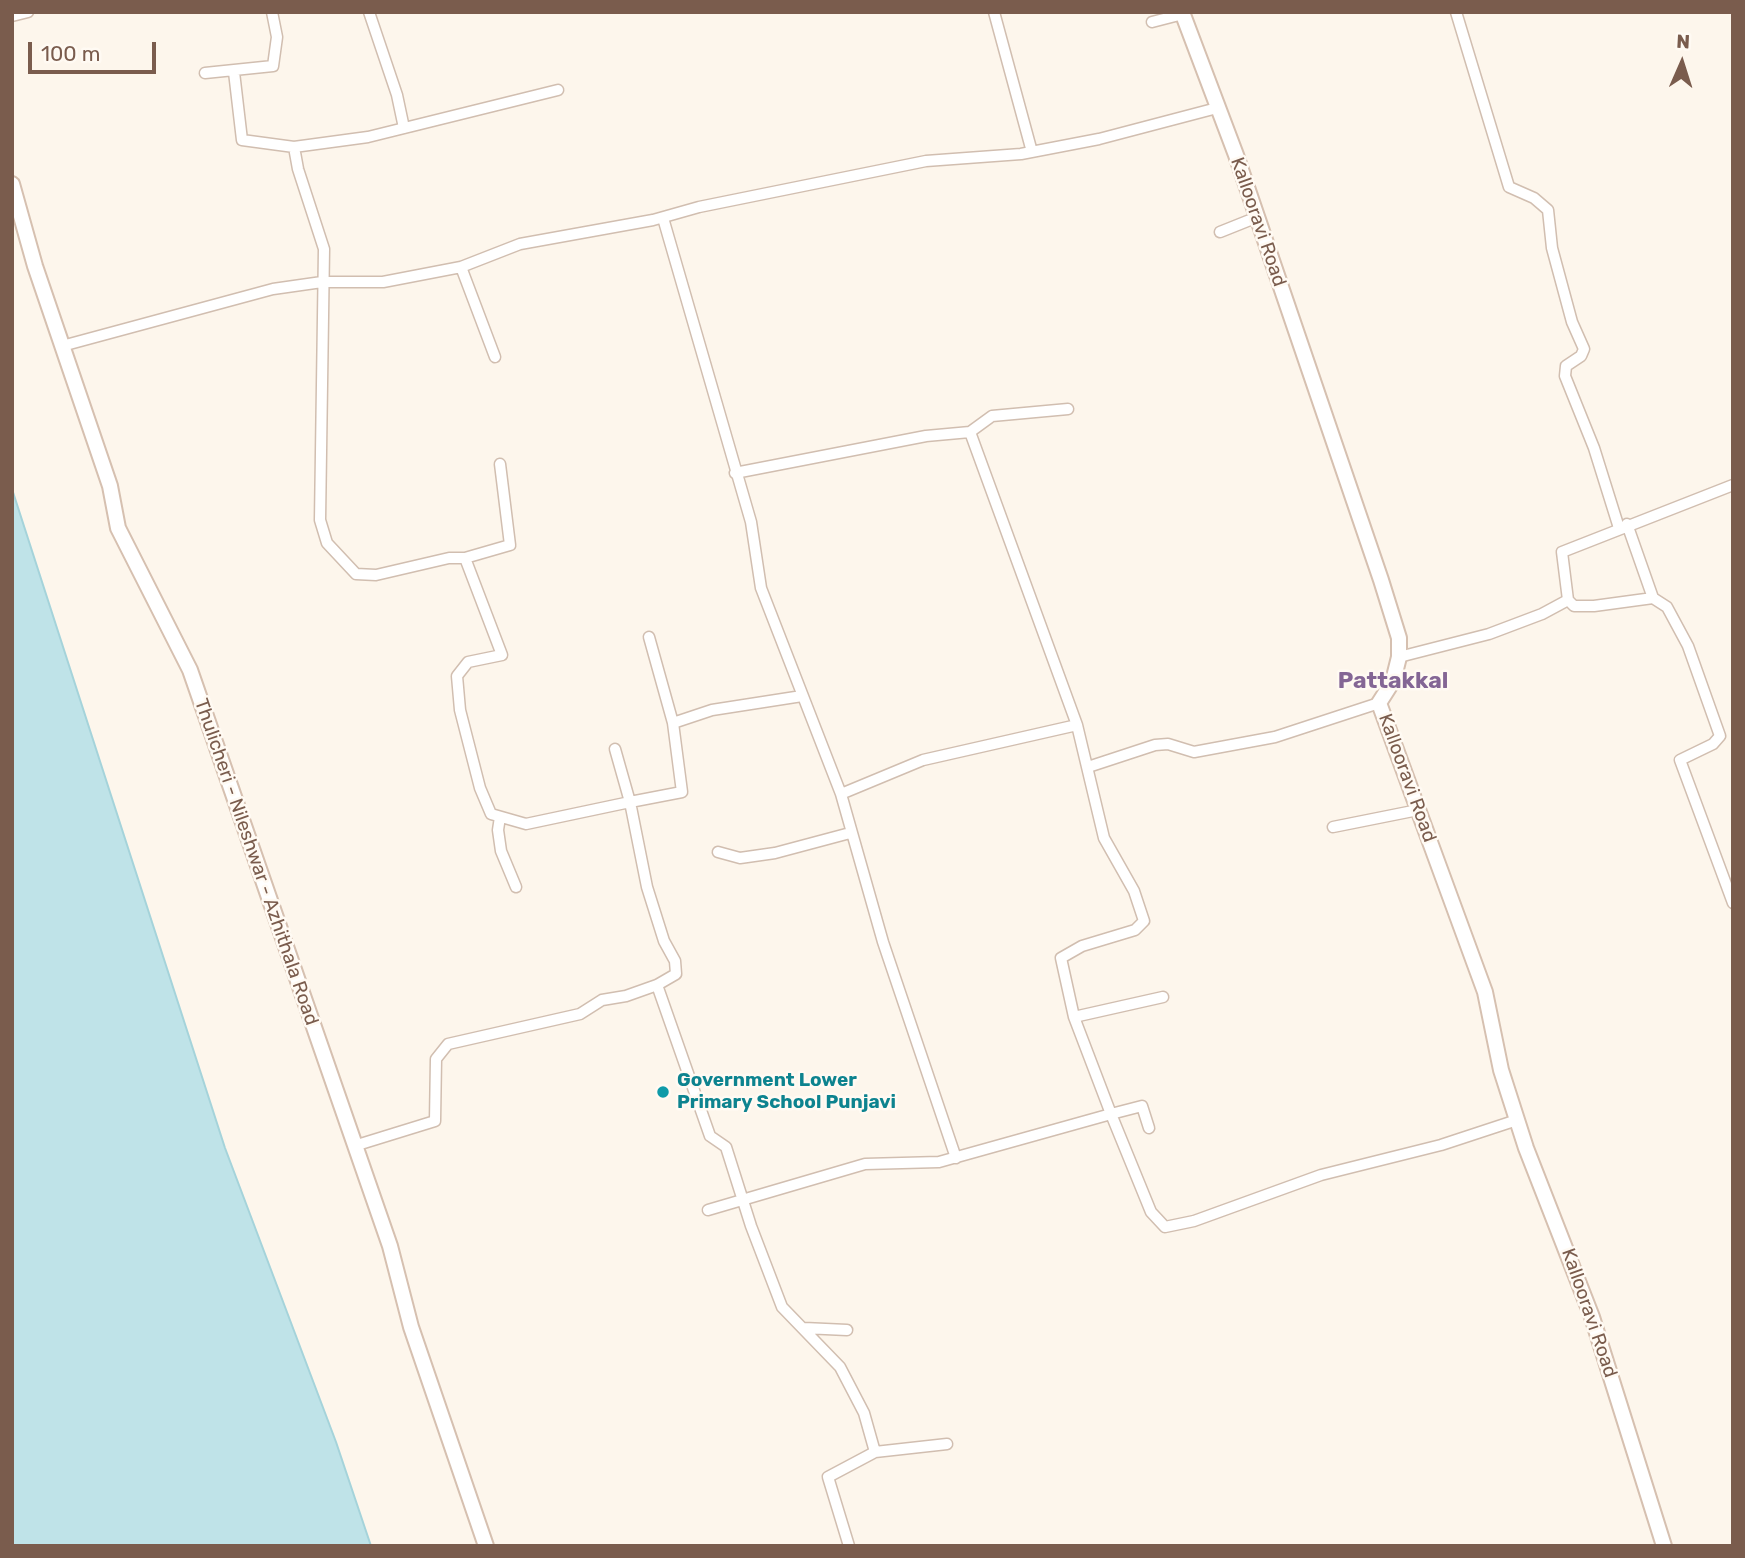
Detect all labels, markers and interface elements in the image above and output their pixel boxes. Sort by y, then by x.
scale bar [32,28,159,72]
north arrow [1647,28,1717,98]
text: N [1676,30,1691,53]
text: 100 m [41,41,100,66]
street label: Kallooravi Road [1225,154,1291,290]
district label: Pattakkal [1338,667,1448,695]
street label: Thulicheri - Nileshwar - Azhithala Road [189,696,323,1028]
street label: Kallooravi Road [1373,711,1441,845]
place label: Government Lower Primary School Punjavi [677,1070,896,1114]
marker: Government Lower Primary School Punjavi [655,1084,671,1100]
street label: Kallooravi Road [1556,1245,1622,1381]

